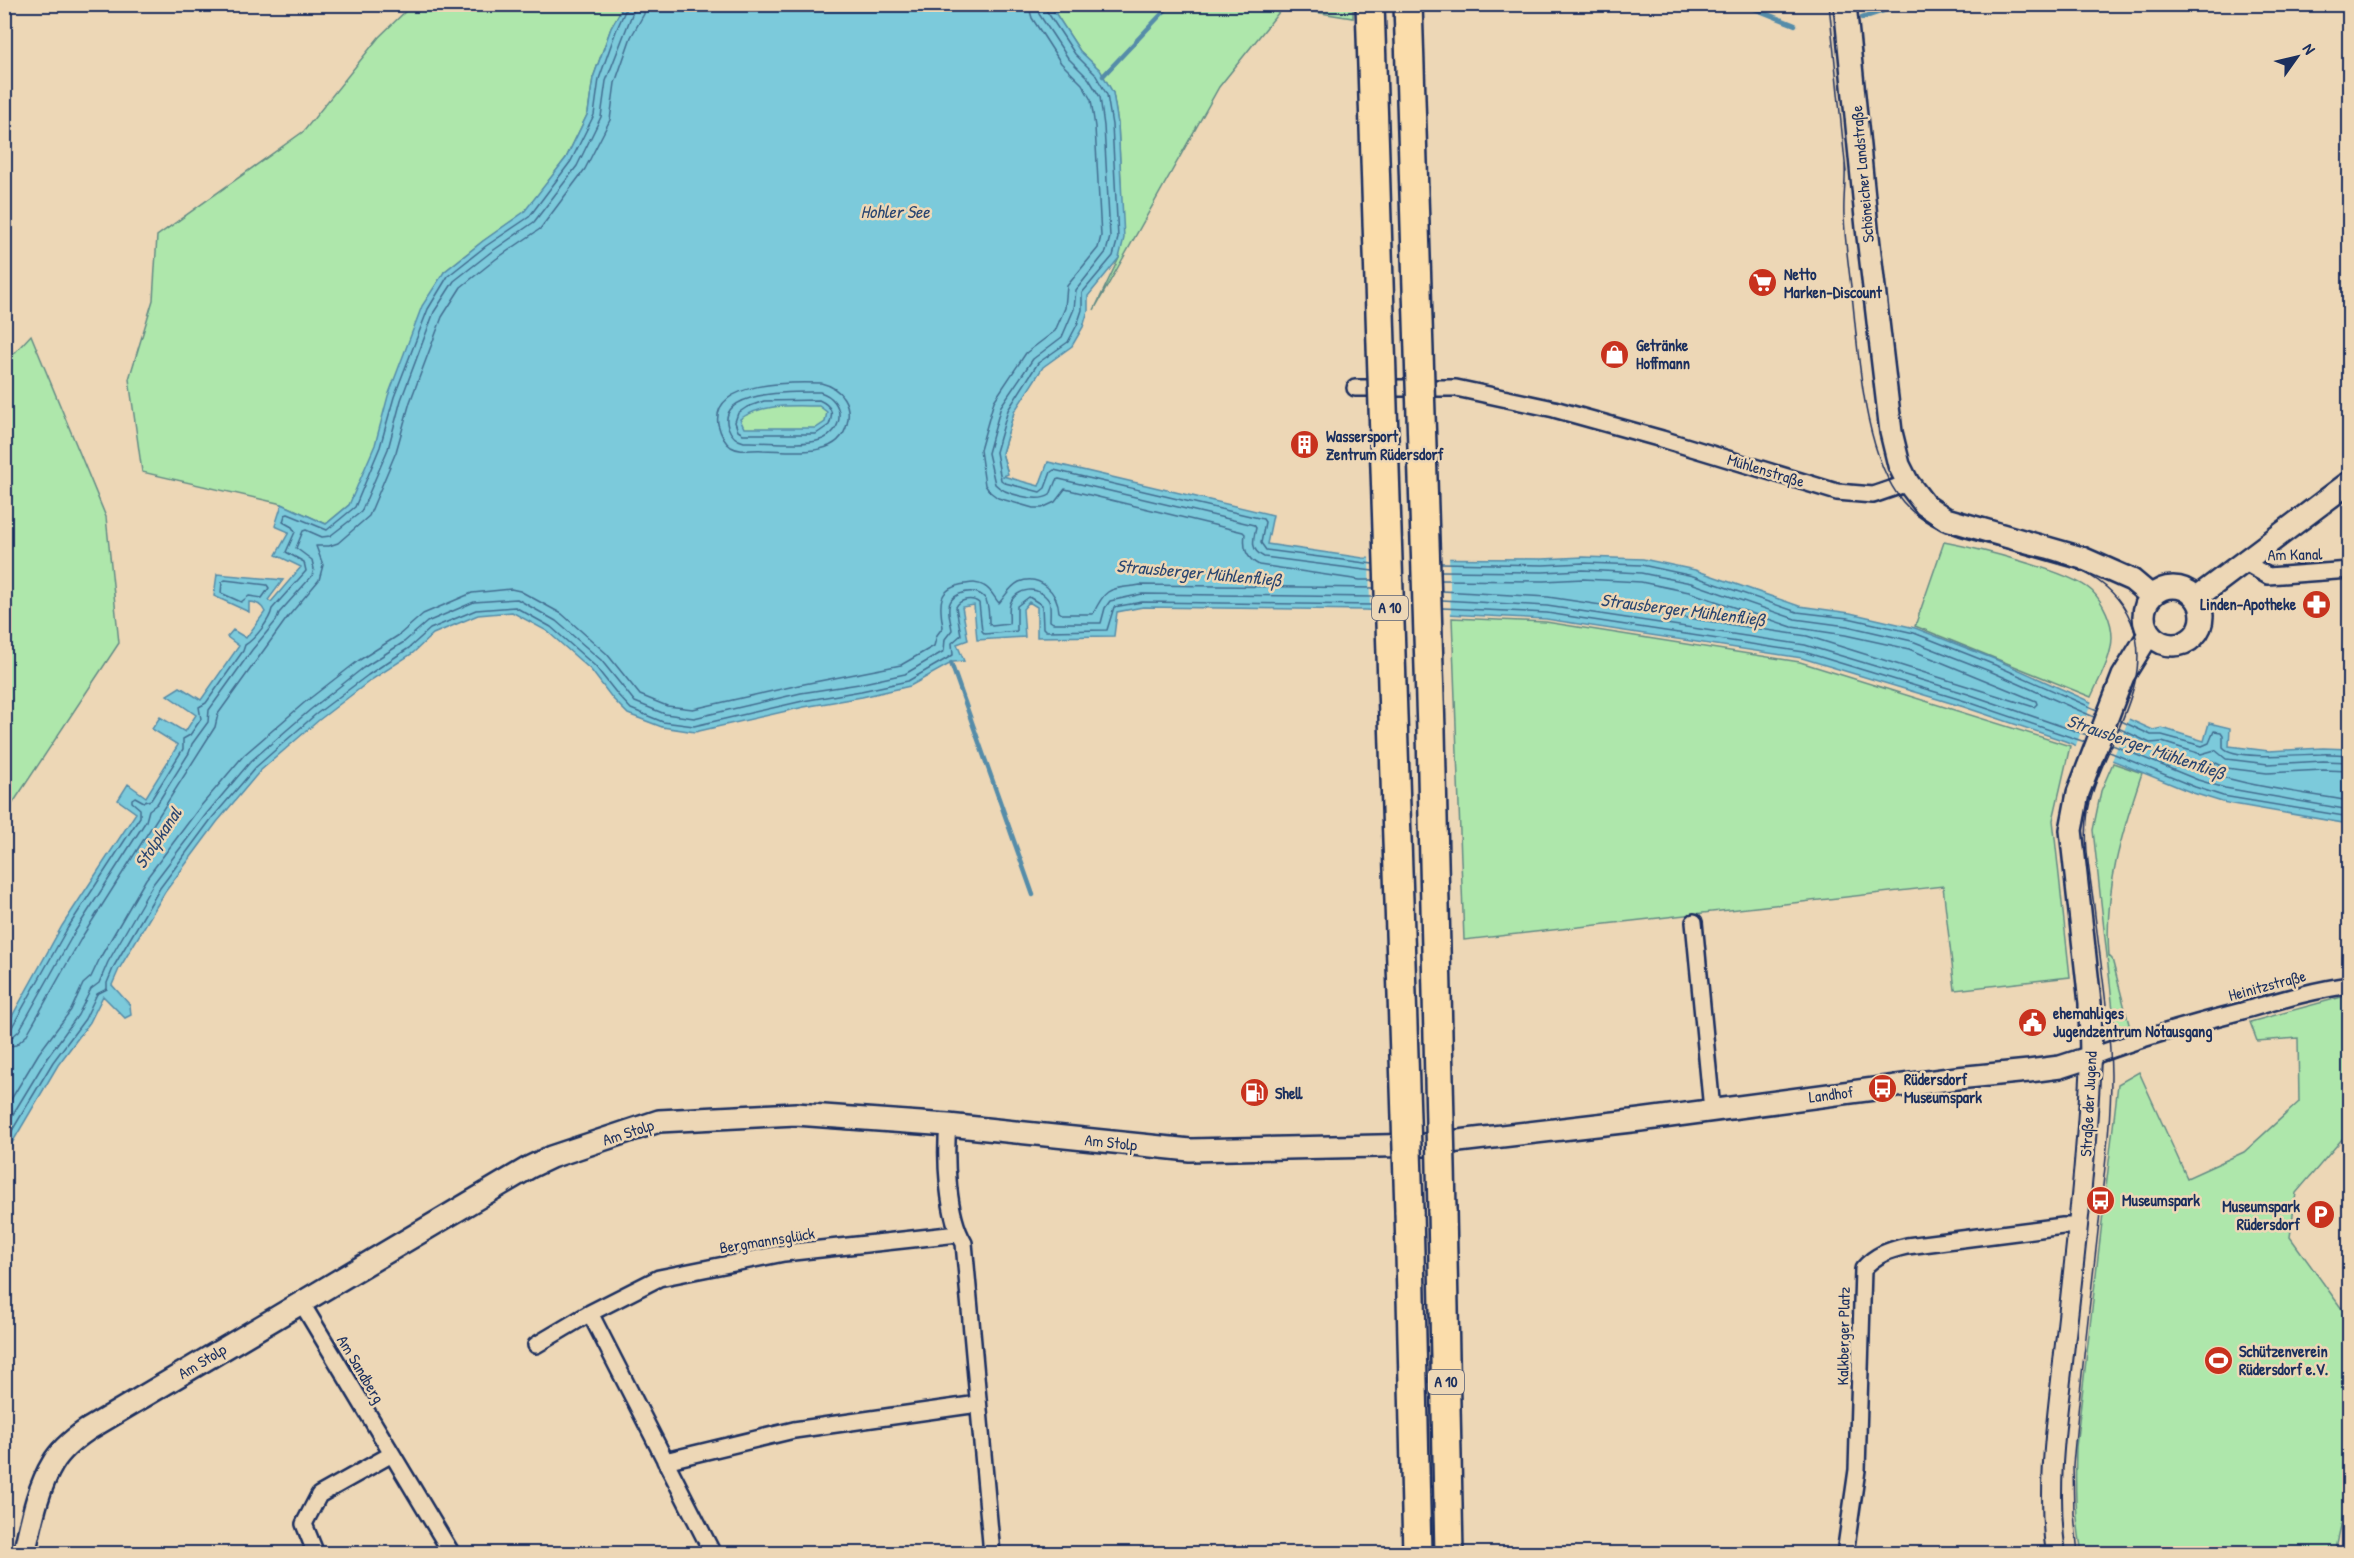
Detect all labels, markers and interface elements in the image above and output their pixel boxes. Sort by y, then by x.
north arrow [2267,27,2327,87]
text: N [2298,39,2321,59]
street label: Schöneicher Landstraße [1845,104,1879,244]
water label: Hohler See [861,199,930,224]
place label: Netto Marken-Discount [1784,263,1882,303]
supermarket icon: Netto Marken-Discount [1747,267,1779,299]
place label: Getränke Hoffmann [1636,334,1690,374]
shop icon: Getränke Hoffmann [1599,338,1631,370]
place label: Wassersport Zentrum Rüdersdorf [1326,425,1444,465]
building icon: Wassersport Zentrum Rüdersdorf [1289,429,1321,461]
street label: Mühlenstraße [1725,448,1808,492]
street label: Am Kanal [2267,543,2323,565]
water label: Strausberger Mühlenfließ [1115,553,1283,592]
water label: Strausberger Mühlenfließ [1599,587,1767,632]
pharmacy icon: Linden-Apotheke [2301,588,2333,620]
place label: Linden-Apotheke [2200,593,2297,616]
road number: A 10 [1372,596,1408,620]
water label: Strausberger Mühlenfließ [2064,708,2229,785]
water label: Stolpkanal [128,801,188,873]
street label: Heinitzstraße [2226,964,2309,1006]
place label: ehemahliges Jugendzentrum Notausgang [2053,1002,2212,1043]
public building icon: ehemahliges Jugendzentrum Notausgang [2016,1006,2048,1038]
street label: Straße der Jugend [2074,1051,2102,1157]
place label: Rüdersdorf Museumspark [1904,1068,1982,1109]
bus stop icon: Rüdersdorf Museumspark [1867,1072,1899,1104]
fuel station icon: Shell [1238,1077,1270,1109]
street label: Landhof [1808,1080,1855,1108]
place label: Shell [1275,1082,1303,1104]
street label: Am Stolp [600,1113,657,1151]
street label: Am Stolp [1084,1128,1139,1156]
bus stop icon: Museumspark [2085,1184,2117,1216]
place label: Museumspark [2122,1189,2200,1212]
place label: Museumspark Rüdersdorf [2222,1195,2300,1235]
parking icon: Museumspark Rüdersdorf [2305,1199,2337,1231]
street label: Bergmannsglück [718,1222,817,1258]
street label: Kalkberger Platz [1831,1286,1855,1385]
street label: Am Sandberg [332,1331,390,1407]
street label: Am Stolp [174,1338,230,1384]
place label: Schützenverein Rüdersdorf e.V. [2239,1340,2328,1380]
sports icon: Schützenverein Rüdersdorf e.V. [2202,1344,2234,1376]
road number: A 10 [1428,1370,1464,1394]

